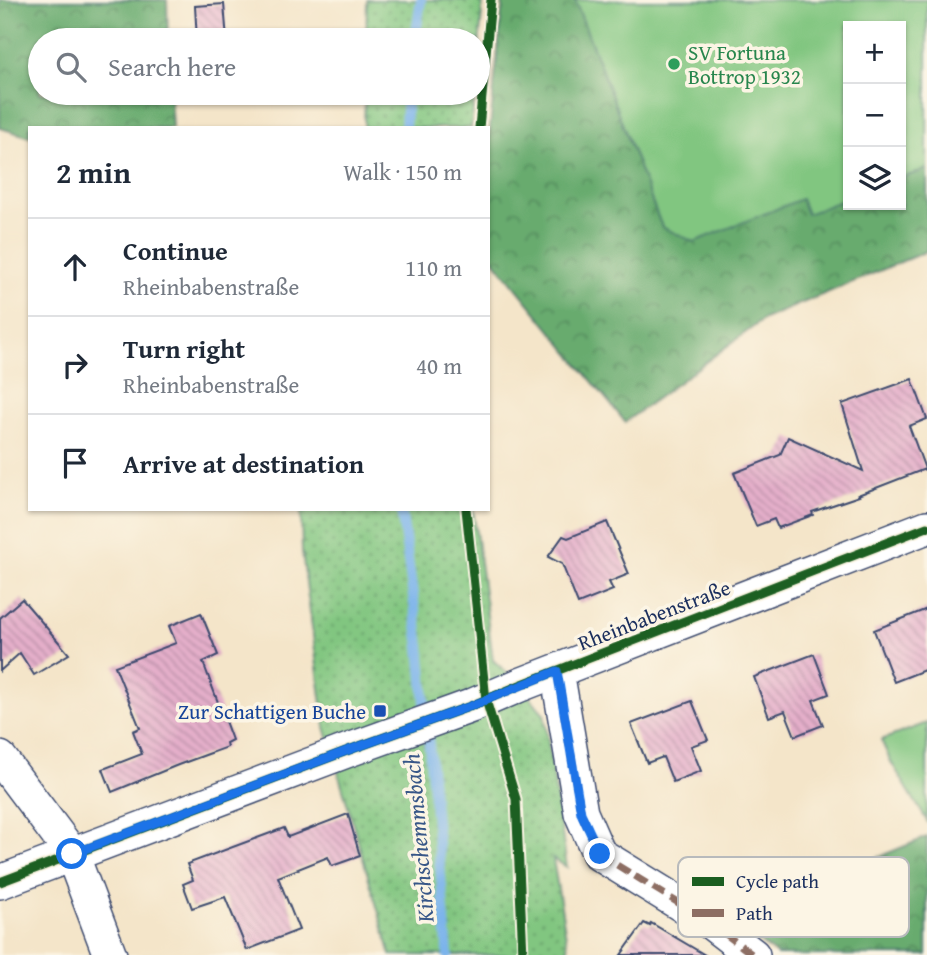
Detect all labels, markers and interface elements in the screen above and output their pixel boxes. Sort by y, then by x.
map controls [843,21,906,210]
button: + [843,21,906,84]
search box [28,28,490,105]
place label: SV Fortuna Bottrop 1932 [688,37,801,92]
text: Search here [108,47,236,86]
icon: search [52,48,90,86]
marker: SV Fortuna Bottrop 1932 [666,56,682,72]
button: − [843,84,906,147]
button: layers [843,147,906,210]
text: 2 min [56,150,131,194]
text: Walk · 150 m [343,155,462,188]
text: Continue [123,231,228,270]
icon: ahead [56,248,94,286]
text: 110 m [405,251,462,284]
text: Rheinbabenstraße [123,270,299,303]
text: Turn right [123,329,245,368]
icon: right [56,346,94,384]
text: 40 m [416,349,462,382]
text: Rheinbabenstraße [123,368,299,401]
icon: arrive [56,444,94,482]
text: Arrive at destination [123,444,364,483]
street label: Rheinbabenstraße [573,572,735,658]
place label: Zur Schattigen Buche [178,696,366,727]
marker: Zur Schattigen Buche [372,703,388,719]
water label: Kirchschemmsbach [394,752,442,925]
route start [56,838,87,869]
route end [584,838,615,869]
legend [678,857,909,937]
text: Cycle path [736,867,819,895]
text: Path [736,899,773,927]

